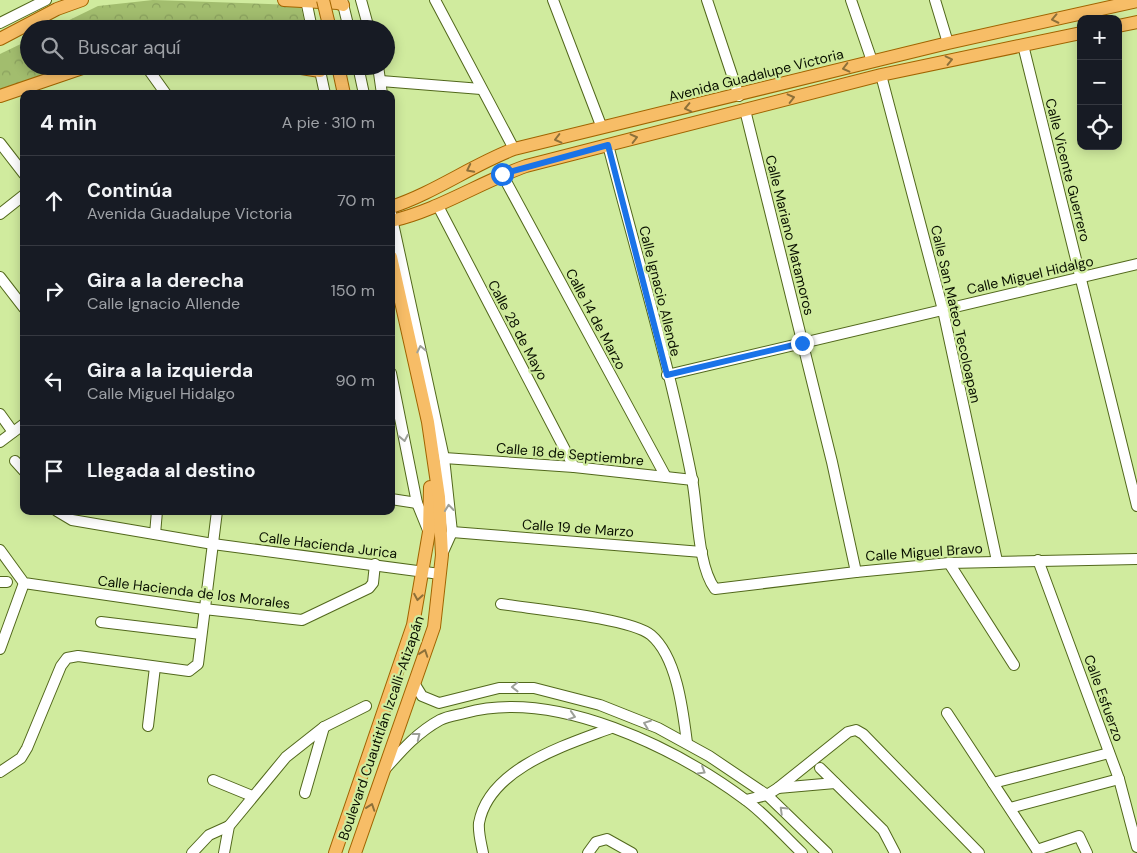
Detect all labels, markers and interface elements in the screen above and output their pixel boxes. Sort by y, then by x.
one-way arrow [1051,13,1060,24]
map controls [1077,15,1122,150]
button: + [1077,15,1122,60]
search box [20,20,395,75]
icon: search [38,34,66,62]
text: Buscar aquí [78,35,181,60]
street label: Avenida Guadalupe Victoria [667,45,845,105]
one-way arrow [945,55,953,66]
button: − [1077,60,1122,105]
one-way arrow [841,62,850,73]
one-way arrow [787,93,796,104]
street label: Calle Vicente Guerrero [1041,96,1095,244]
one-way arrow [684,102,693,113]
button: locate [1077,105,1122,150]
text: 4 min [40,109,97,137]
text: A pie · 310 m [282,112,375,133]
one-way arrow [554,133,562,143]
one-way arrow [629,133,638,144]
street label: Calle Mariano Matamoros [761,153,819,317]
one-way arrow [466,163,475,173]
route start [491,163,514,186]
text: Continúa [87,178,172,203]
icon: ahead [40,187,68,215]
text: 70 m [337,190,375,211]
text: Avenida Guadalupe Victoria [87,203,292,224]
street label: Calle San Mateo Tecoloapan [927,223,985,405]
street label: Calle Ignacio Allende [635,224,685,358]
street label: Calle Miguel Hidalgo [965,252,1095,298]
street label: Calle 14 de Marzo [562,265,630,373]
text: Gira a la derecha [87,268,244,293]
icon: right [40,277,68,305]
street label: Calle 28 de Mayo [484,277,552,383]
text: 150 m [331,280,375,301]
text: Calle Ignacio Allende [87,293,240,314]
route end [791,332,814,355]
one-way arrow [417,344,427,353]
text: Gira a la izquierda [87,358,253,383]
icon: left [40,367,68,395]
text: 90 m [335,370,375,391]
text: Calle Miguel Hidalgo [87,383,235,404]
one-way arrow [398,434,409,442]
street label: Calle 18 de Septiembre [495,439,645,469]
icon: arrive [40,457,68,485]
text: Llegada al destino [87,458,256,483]
one-way arrow [444,504,455,512]
street label: Calle 19 de Marzo [521,515,635,541]
street label: Calle Hacienda Jurica [258,528,398,562]
street label: Calle Miguel Bravo [865,539,983,565]
street label: Calle Hacienda de los Morales [97,571,291,613]
one-way arrow [413,593,423,602]
street label: Boulevard Cuautitlán Izcalli-Atizapán [334,613,428,843]
one-way arrow [419,650,429,658]
street label: Calle Esfuerzo [1080,652,1128,744]
one-way arrow [510,682,518,692]
one-way arrow [567,710,576,720]
one-way arrow [643,719,652,730]
one-way arrow [411,733,420,741]
one-way arrow [696,765,705,775]
one-way arrow [365,803,375,812]
one-way arrow [780,807,789,816]

